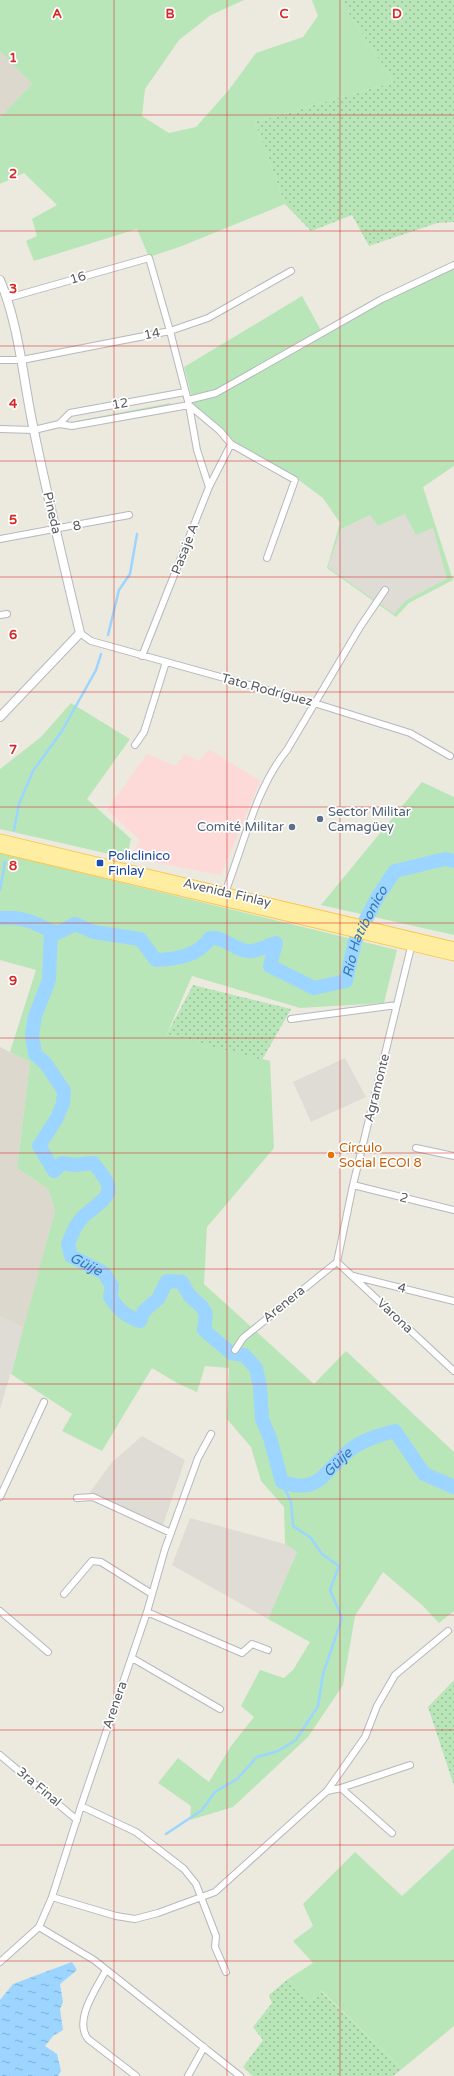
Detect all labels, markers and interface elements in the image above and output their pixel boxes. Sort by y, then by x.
text: A [52,6,62,22]
text: B [165,6,175,22]
text: C [279,6,289,22]
text: D [392,6,402,22]
text: 1 [9,50,17,66]
text: 2 [9,166,17,182]
street label: 16 [68,268,88,288]
text: 3 [9,281,17,297]
street label: 14 [142,325,162,343]
street label: 12 [111,395,129,413]
text: 4 [9,396,18,412]
street label: Pineda [39,490,65,536]
text: 5 [9,512,17,528]
street label: 8 [71,517,83,535]
street label: Pasaje A [168,521,202,577]
text: 6 [9,627,17,643]
street label: Tato Rodríguez [220,670,314,710]
text: 7 [9,742,17,758]
place label: Sector Militar Camagüey [328,804,411,835]
marker: Sector Militar Camagüey [315,814,325,824]
place label: Comité Militar [197,819,284,835]
marker: Comité Militar [287,822,297,832]
place label: Policlinico Finlay [108,848,170,879]
text: 8 [9,858,17,874]
marker: Policlinico Finlay [95,858,105,868]
street label: Avenida Finlay [181,875,273,911]
water label: Río Hatibonico [339,881,392,979]
text: 9 [9,973,17,989]
street label: Agramonte [361,1052,393,1124]
place label: Círculo Social ECOI 8 [339,1140,422,1171]
marker: Círculo Social ECOI 8 [326,1150,336,1160]
street label: 2 [398,1189,410,1207]
water label: Güije [67,1249,106,1280]
street label: 4 [396,1279,408,1297]
street label: Arenera [260,1282,308,1326]
street label: Varona [374,1295,416,1337]
water label: Güije [319,1443,356,1480]
street label: Arenera [99,1679,131,1731]
street label: 3ra Final [13,1764,65,1810]

